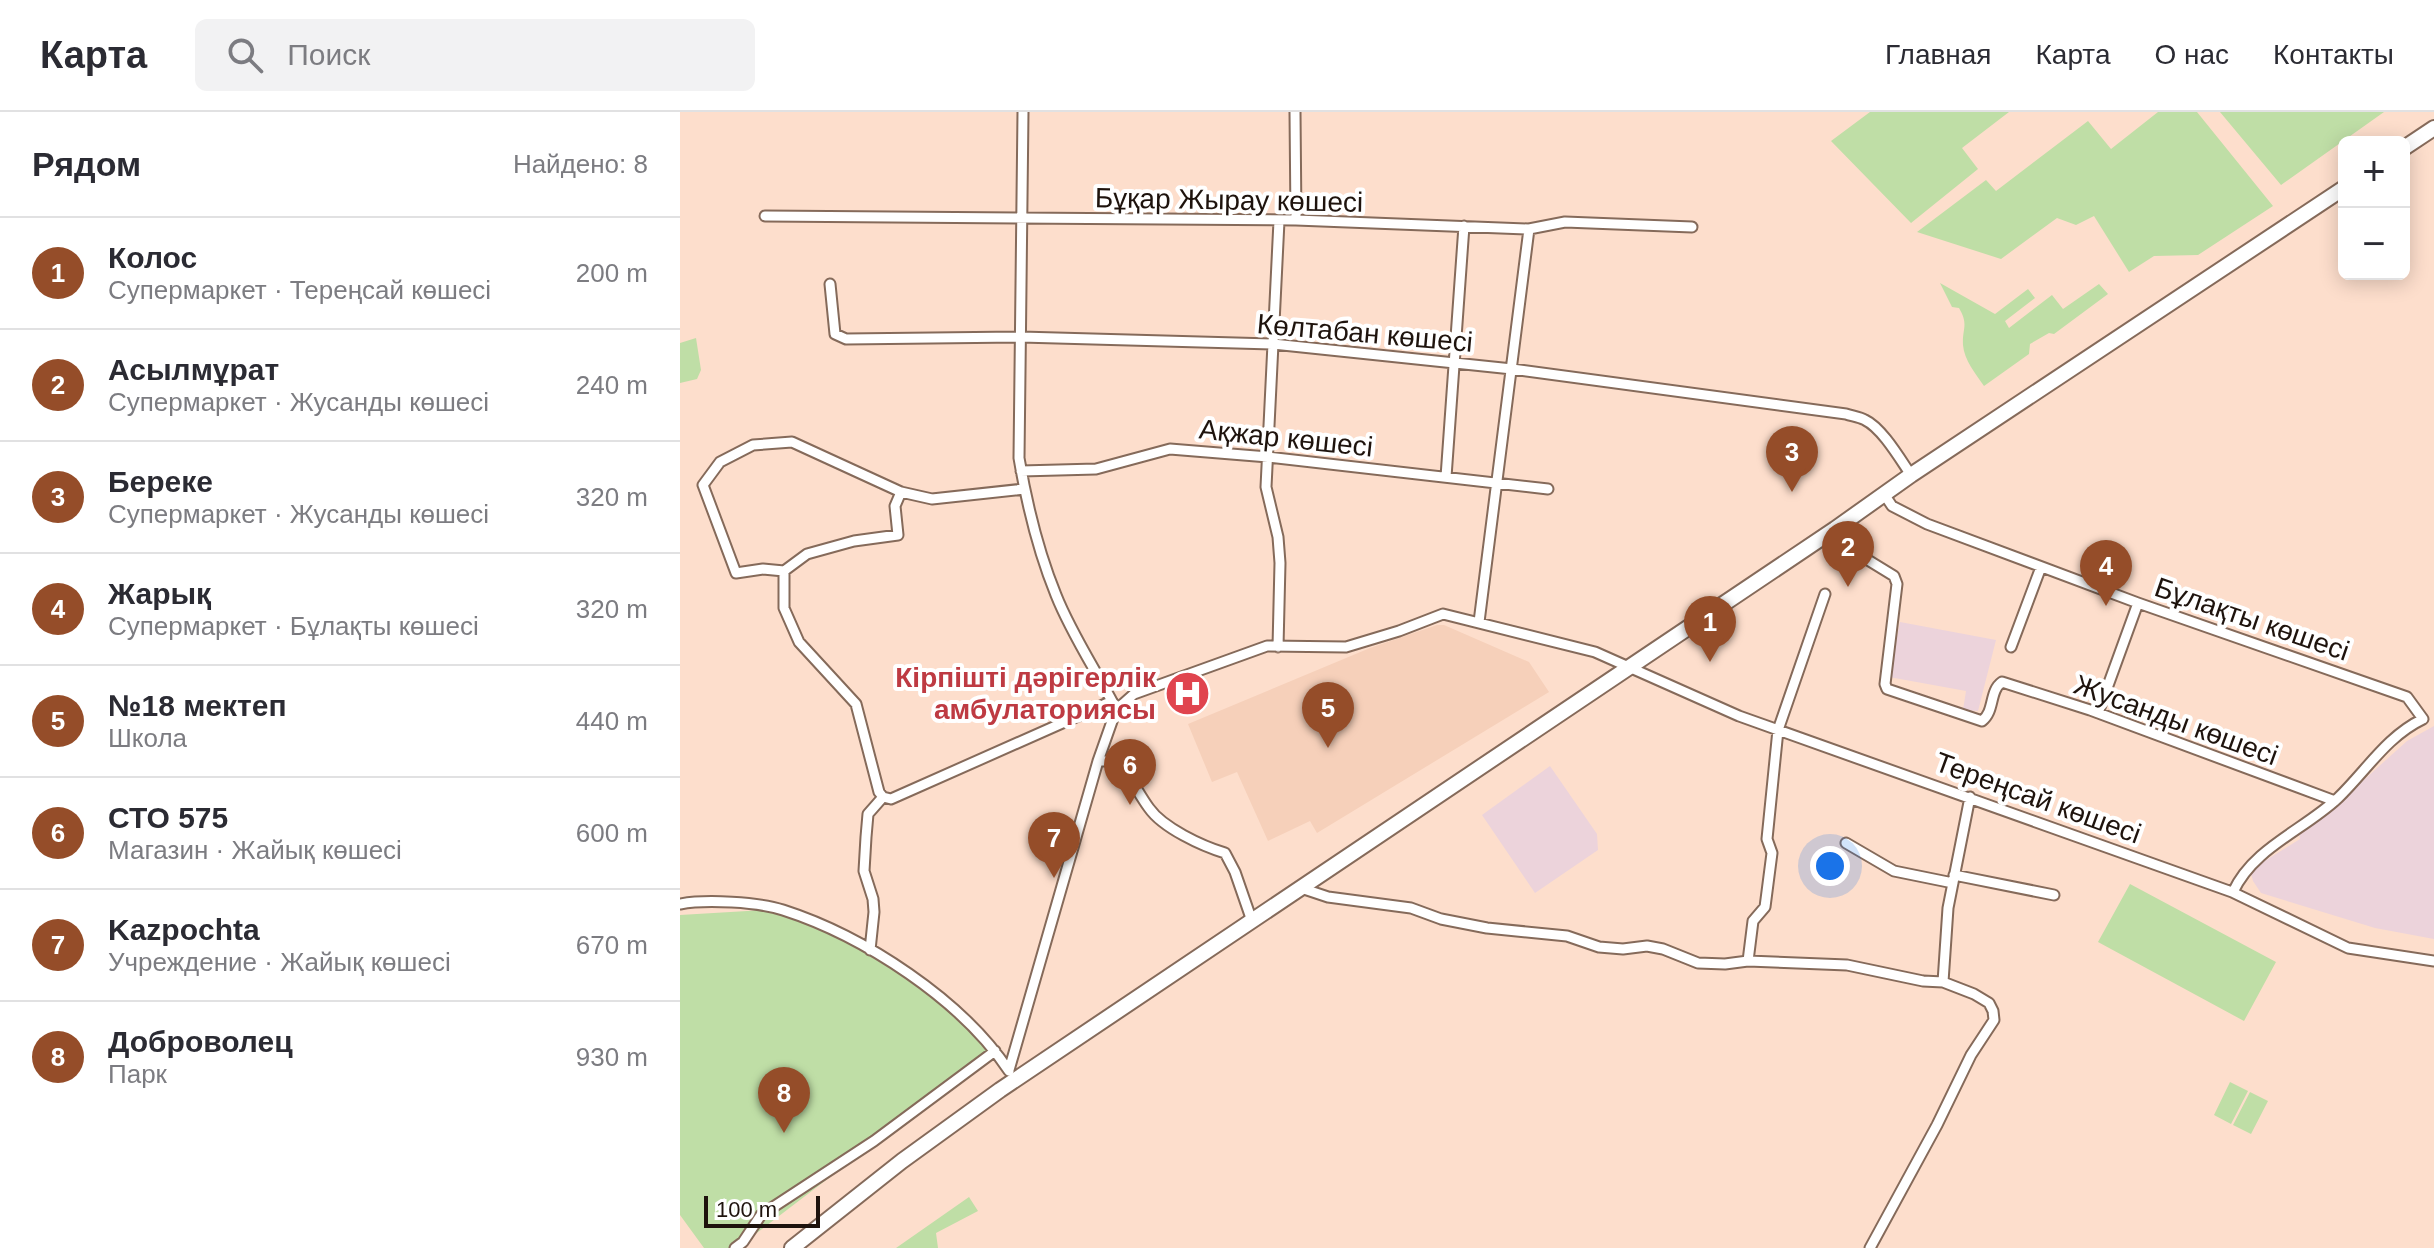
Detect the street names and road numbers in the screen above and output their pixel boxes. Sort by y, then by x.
street label: Бұқар Жырау көшесі [1095,182,1363,218]
street label: Көлтабан көшесі [1256,308,1474,358]
street label: Ақжар көшесі [1198,413,1374,463]
street label: Бұлақты көшесі [2151,571,2353,667]
street label: Жусанды көшесі [2070,669,2282,771]
street label: Тереңсай көшесі [1931,746,2145,850]

